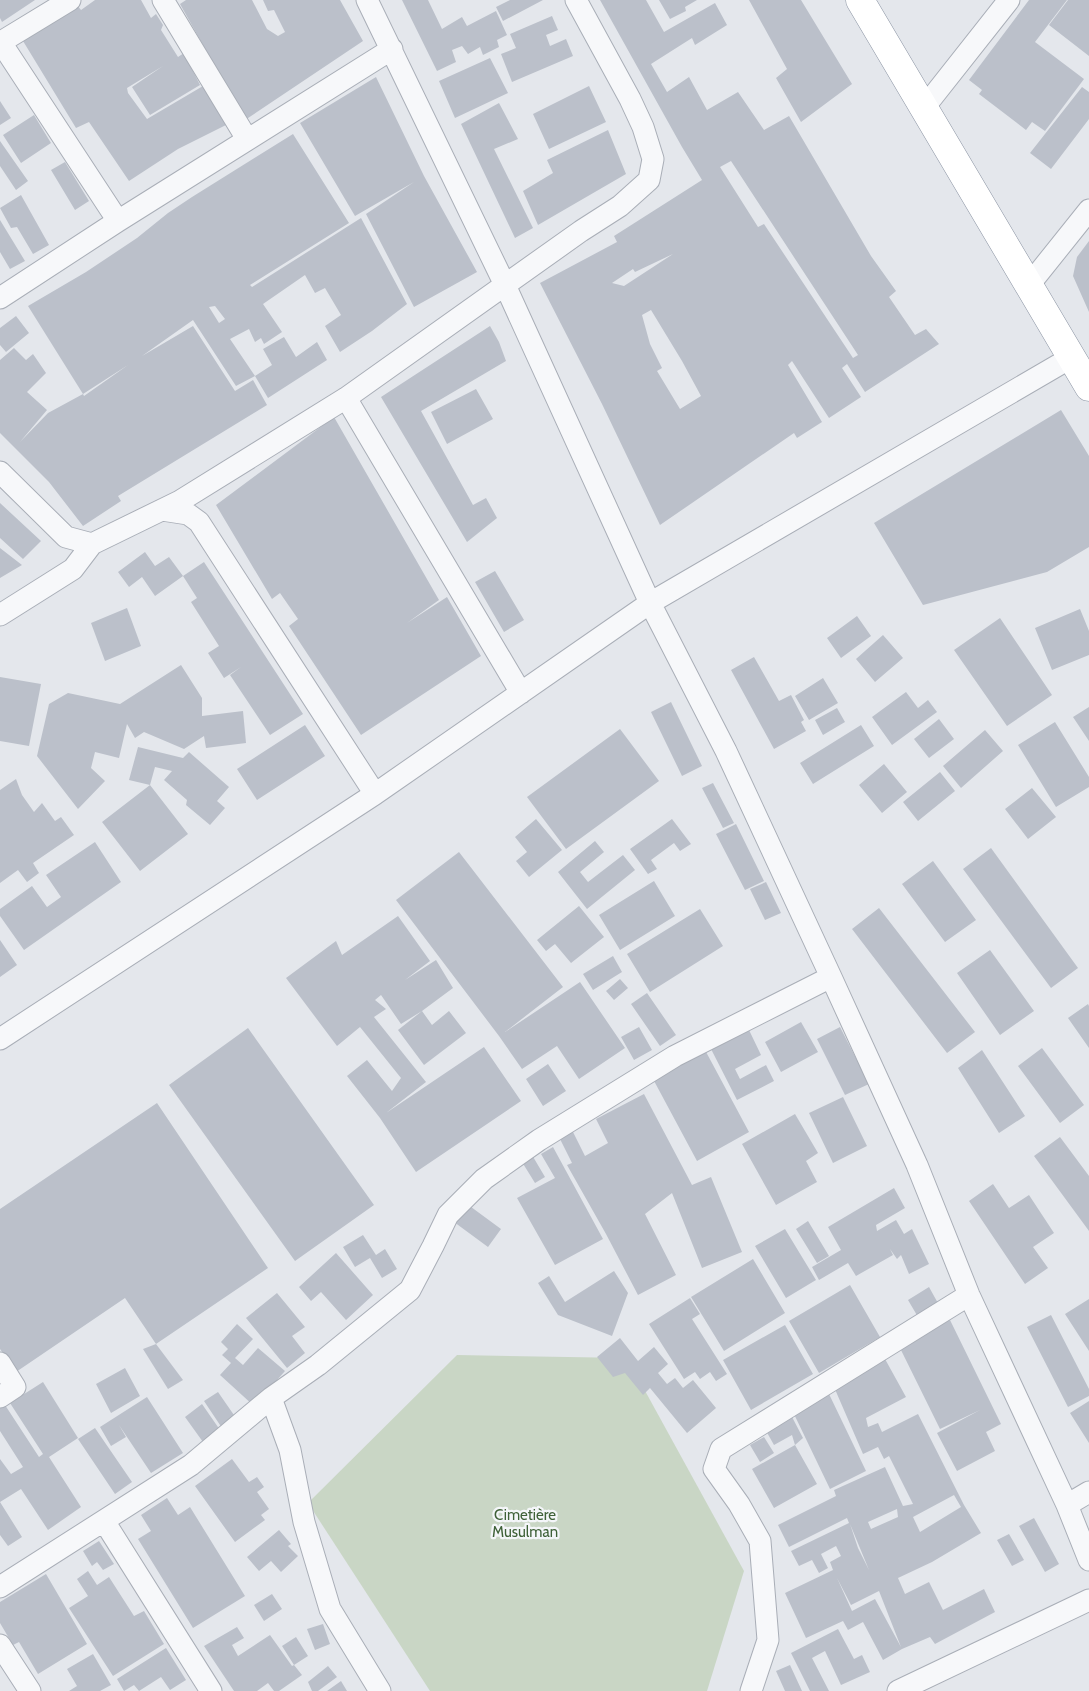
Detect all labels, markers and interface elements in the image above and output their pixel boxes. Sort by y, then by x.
park label: Cimetière Musulman [492,1506,558,1541]

